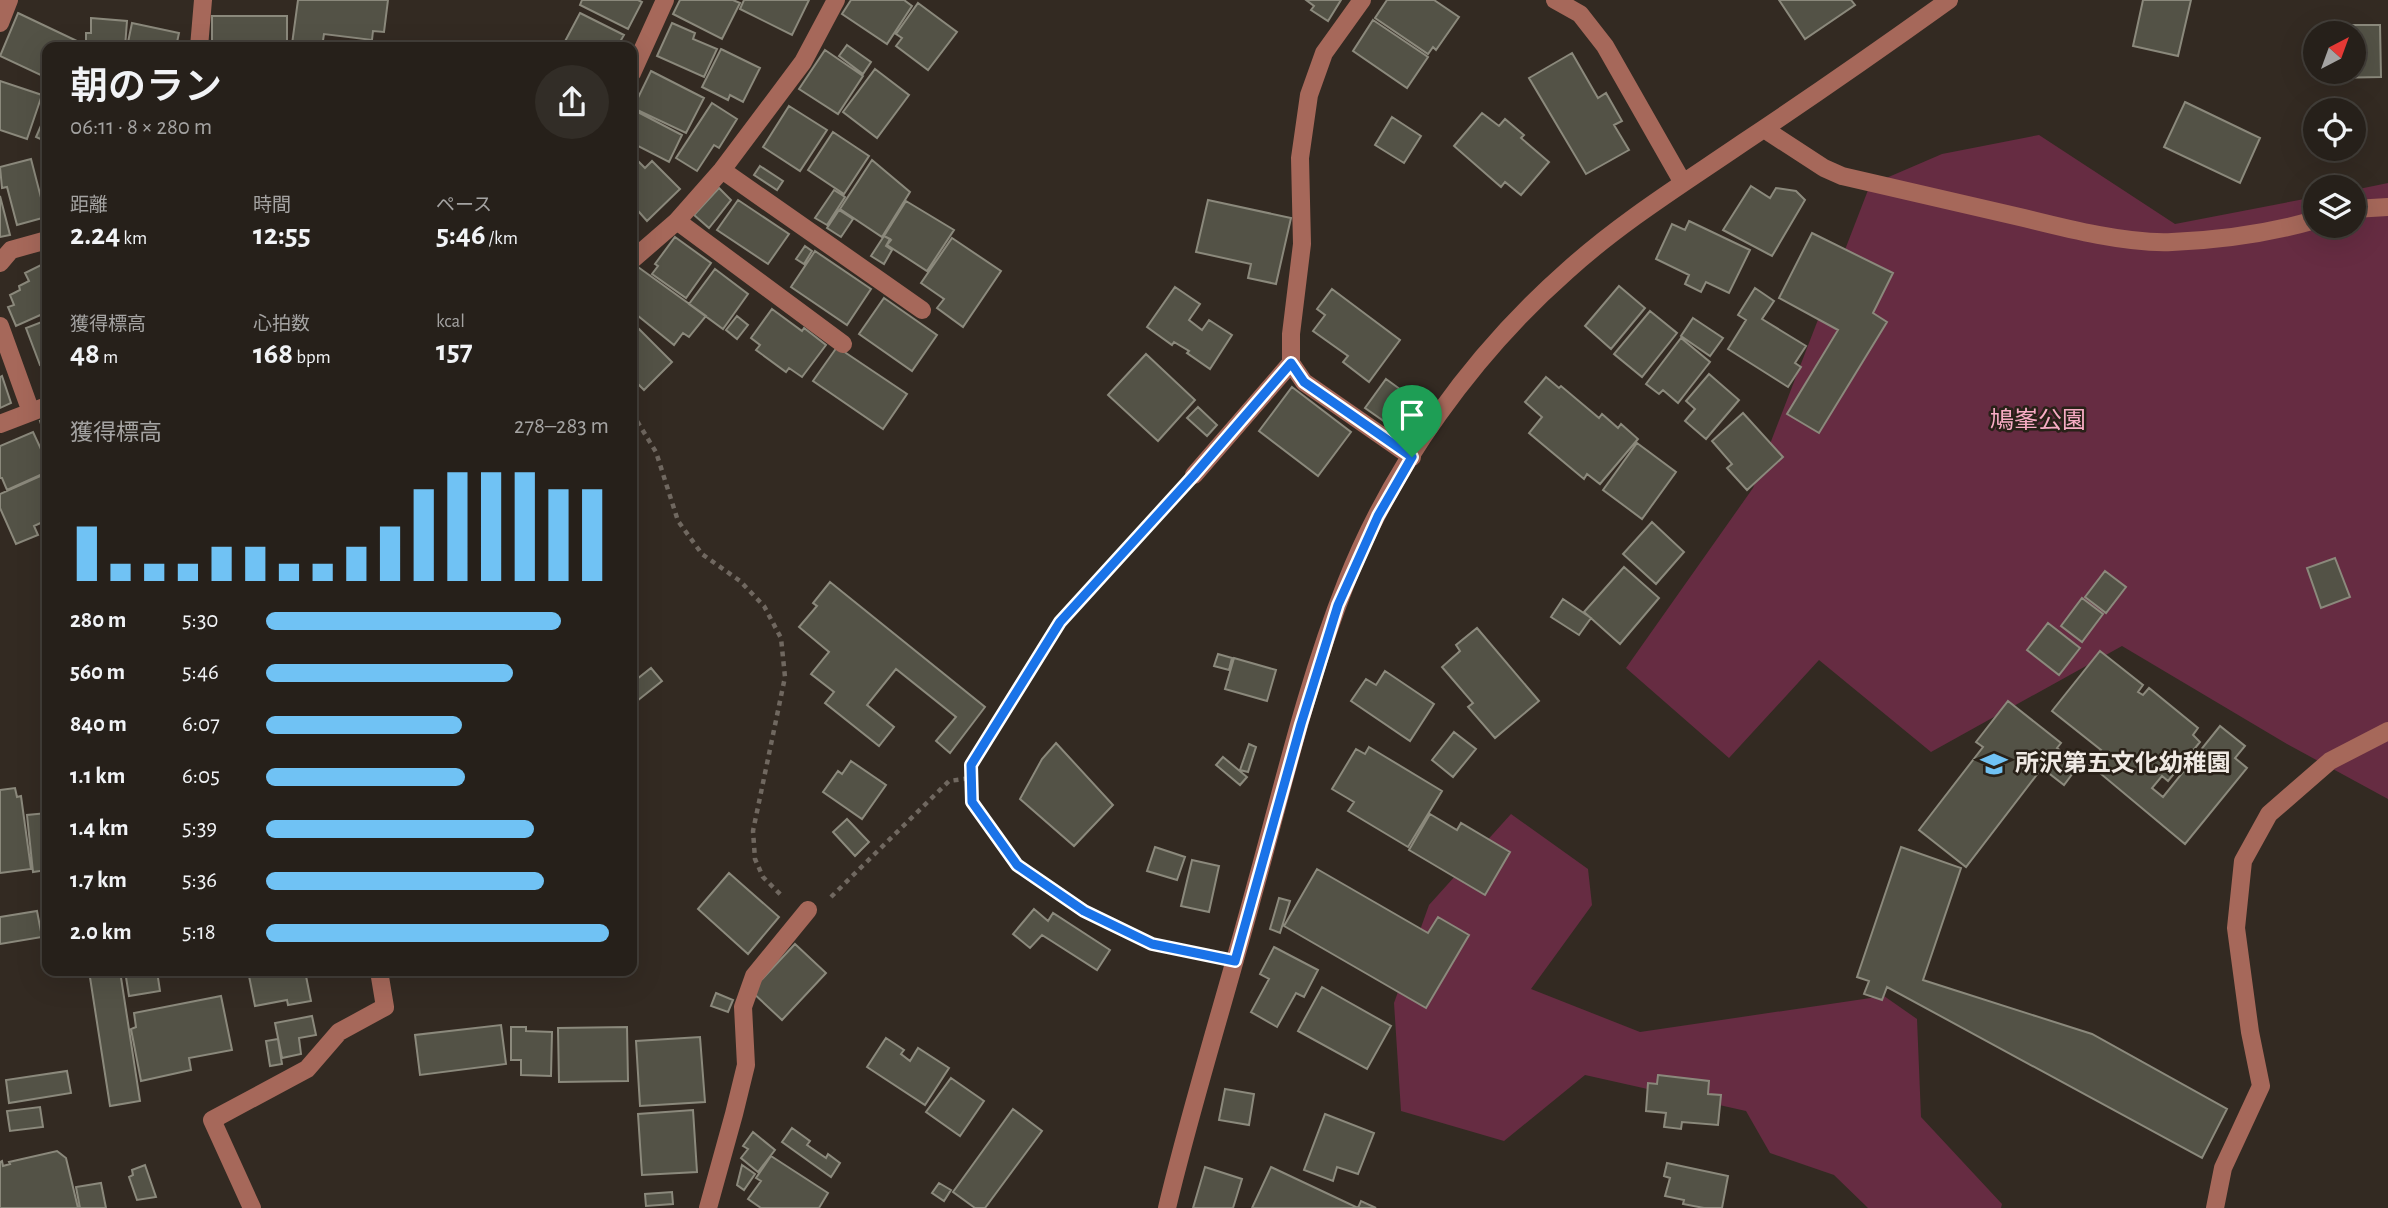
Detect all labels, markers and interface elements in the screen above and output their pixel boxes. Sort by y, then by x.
north arrow [2303,21,2366,84]
map controls [2303,21,2366,238]
button: share [535,65,609,139]
text: 朝のラン [70,69,222,107]
button: locate [2303,98,2366,161]
text: 06:11 · 8 × 280 m [70,116,212,139]
button: layers [2303,175,2366,238]
text: 距離 [70,196,108,215]
text: 時間 [253,196,291,215]
text: ペース [436,196,492,215]
text: 2.24 [70,220,120,250]
text: 12:55 [253,220,311,250]
text: 5:46 [436,220,485,250]
text: km [120,229,147,248]
text: /km [485,229,518,248]
text: kcal [436,312,465,331]
text: 獲得標高 [70,315,146,334]
text: 心拍数 [253,315,310,334]
text: 157 [436,336,473,366]
text: 48 [70,339,100,369]
text: 168 [253,339,293,369]
text: m [100,348,118,367]
text: bpm [293,348,331,367]
pin [1382,385,1442,457]
icon: arrive [1393,396,1431,434]
park label: 鳩峯公園 [1990,407,2086,433]
text: 278–283 m [514,415,609,438]
text: 獲得標高 [70,422,162,445]
text: 280 m [70,609,126,632]
text: 5:30 [182,609,219,632]
text: 560 m [70,661,125,684]
text: 5:46 [182,661,219,684]
text: 840 m [70,713,127,736]
text: 6:07 [182,713,220,736]
school or university icon: 所沢第五文化幼稚園 [1979,749,2009,779]
place label: 所沢第五文化幼稚園 [2015,750,2231,776]
text: 1.1 km [70,765,125,788]
text: 6:05 [182,765,220,788]
text: 1.4 km [70,817,129,840]
text: 5:39 [182,817,217,840]
text: 1.7 km [70,869,127,892]
text: 5:36 [182,869,217,892]
text: 2.0 km [70,921,132,944]
text: 5:18 [182,921,216,944]

